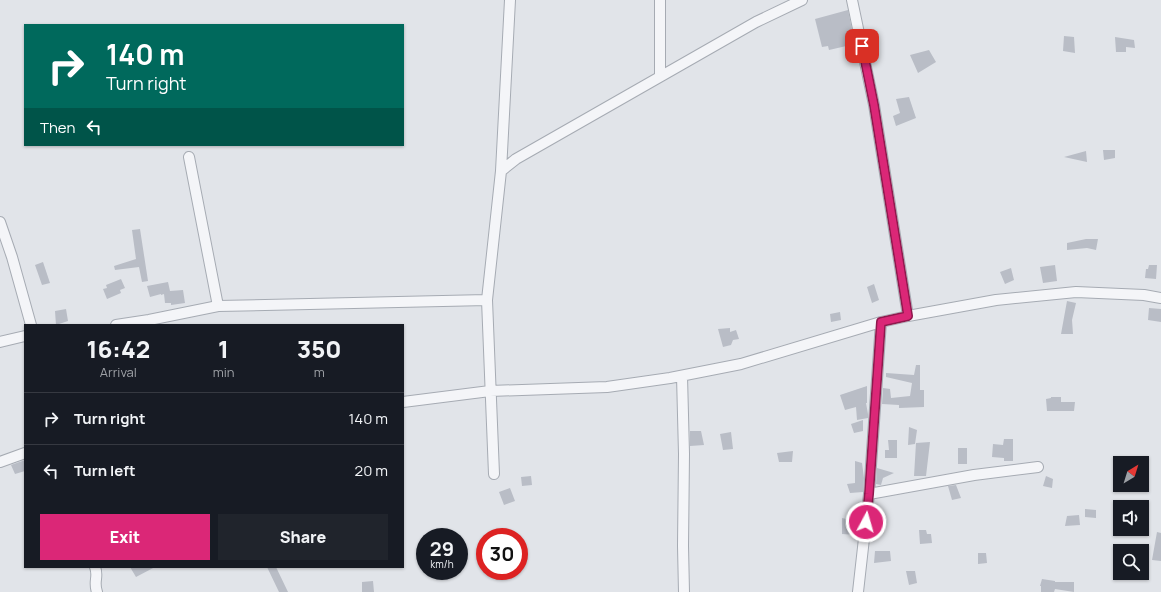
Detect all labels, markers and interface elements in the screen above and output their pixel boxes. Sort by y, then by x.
pin [845,29,879,63]
text: 140 m [106,35,185,73]
icon: arrive [851,35,873,57]
icon: right [40,40,92,92]
text: Turn right [106,71,187,95]
icon: left [83,116,105,138]
text: Then [40,117,75,138]
text: 16:42 [87,332,150,365]
text: 1 [218,332,229,365]
text: 350 [297,332,341,365]
text: Arrival [100,363,137,381]
text: min [213,363,234,381]
text: m [314,363,325,381]
icon: right [40,408,62,430]
text: Turn right [74,408,145,429]
text: 140 m [348,408,388,429]
north arrow [1113,456,1149,492]
map controls [1113,456,1149,580]
icon: left [40,460,62,482]
text: Turn left [74,460,136,481]
text: 20 m [355,460,388,481]
button: sound [1113,500,1149,536]
position arrow [845,501,887,543]
button: Exit [40,514,210,560]
button: Share [218,514,388,560]
speed limit sign: 30 [476,528,528,580]
text: 29 [430,535,454,562]
button: search [1113,544,1149,580]
text: km/h [430,557,454,571]

